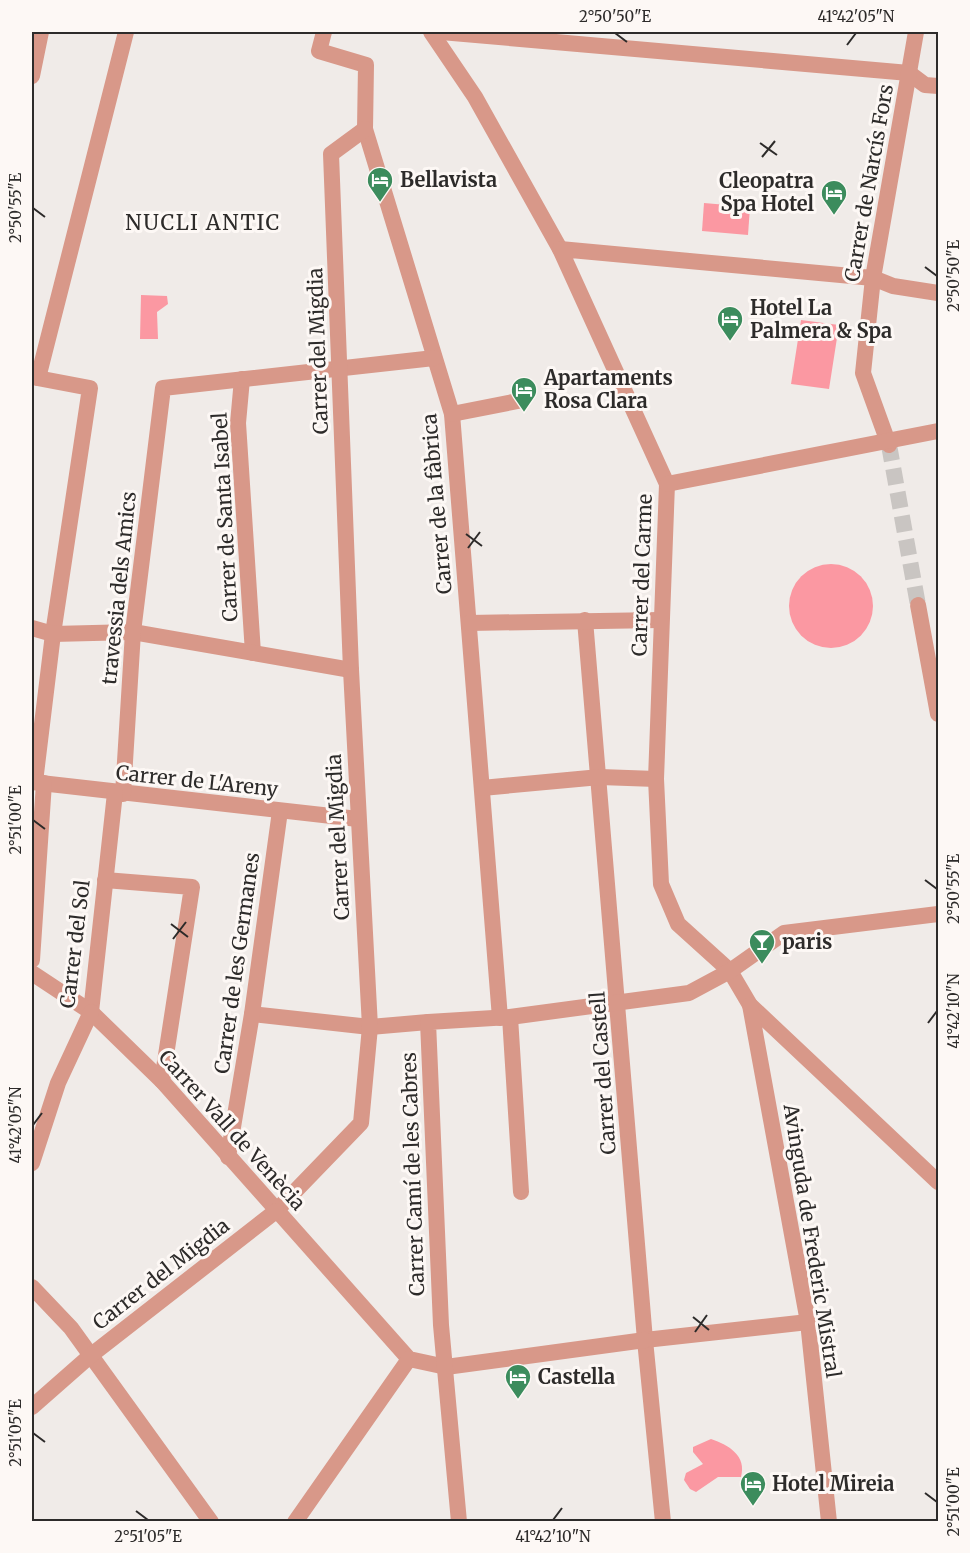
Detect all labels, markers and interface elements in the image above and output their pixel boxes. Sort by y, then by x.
text: 2°50'50"E [579,7,651,26]
text: 41°42'05"N [818,7,895,26]
street label: Carrer de Narcís Fors [839,82,898,284]
hotel icon: Bellavista [365,165,395,203]
place label: Bellavista [400,167,497,192]
place label: Cleopatra Spa Hotel [719,168,814,216]
text: 2°50'55"E [6,172,25,243]
hotel icon: Cleopatra Spa Hotel [819,178,849,216]
district label: NUCLI ANTIC [125,209,281,236]
text: 2°50'50"E [944,240,963,312]
street label: Carrer del Migdia [302,267,333,435]
place label: Hotel La Palmera & Spa [750,295,892,343]
hotel icon: Hotel La Palmera & Spa [715,304,745,342]
place label: Apartaments Rosa Clara [543,365,673,413]
hotel icon: Apartaments Rosa Clara [509,375,539,413]
street label: Carrer de Santa Isabel [207,412,242,622]
street label: Carrer de la fàbrica [416,412,457,595]
street label: travessia dels Amics [96,490,141,686]
street label: Carrer del Carme [626,493,657,657]
street label: Carrer del Migdia [321,753,354,921]
street label: Carrer de L'Areny [115,760,280,801]
text: 2°51'00"E [6,785,25,855]
street label: Carrer de les Germanes [209,851,264,1075]
text: 2°50'55"E [944,853,963,924]
street label: Carrer del Sol [54,878,95,1010]
bar icon: paris [747,927,777,965]
place label: paris [782,929,832,954]
text: 41°42'10"N [944,973,963,1049]
street label: Carrer del Castell [584,991,621,1155]
street label: Carrer Vall de Venècia [154,1044,311,1215]
street label: Carrer Camí de les Cabres [396,1052,429,1296]
text: 41°42'05"N [6,1086,25,1163]
street label: Avinguda de Frederic Mistral [778,1101,847,1380]
street label: Carrer del Migdia [87,1212,234,1335]
hotel icon: Castella [503,1362,533,1400]
place label: Castella [538,1364,615,1389]
text: 2°51'05"E [6,1399,25,1467]
text: 2°51'00"E [944,1467,963,1537]
hotel icon: Hotel Mireia [738,1469,768,1507]
place label: Hotel Mireia [772,1471,894,1496]
text: 2°51'05"E [114,1527,182,1546]
text: 41°42'10"N [515,1527,591,1546]

